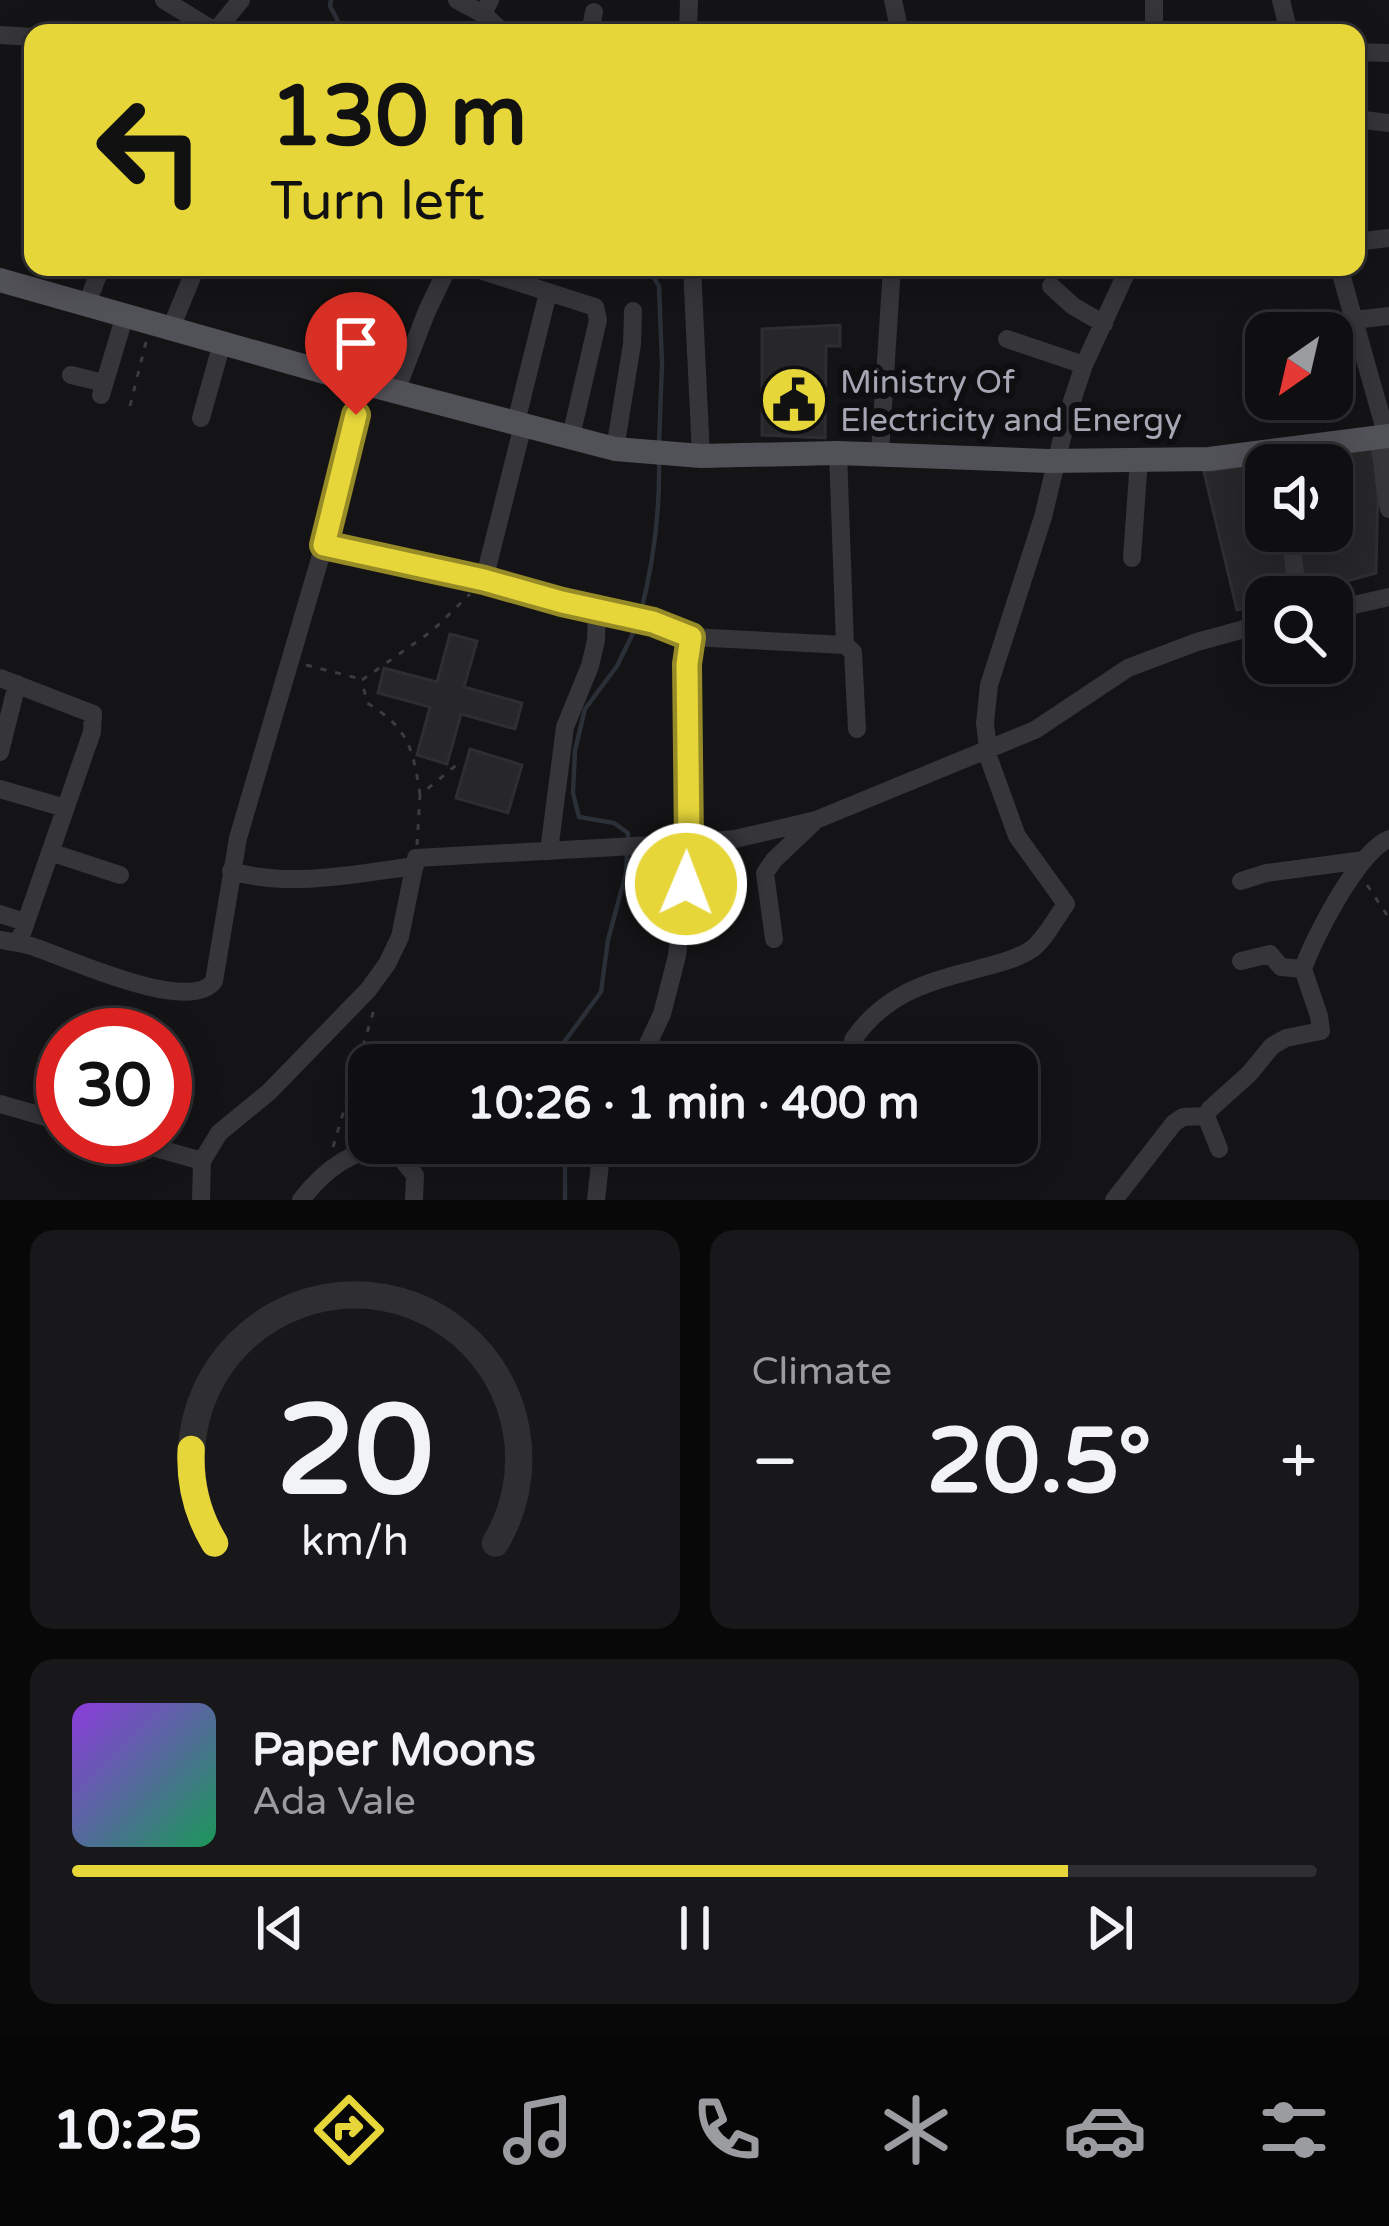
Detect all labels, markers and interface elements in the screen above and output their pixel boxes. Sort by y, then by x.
text: 130 m [270,67,527,168]
icon: left [72,72,228,228]
text: Turn left [270,169,485,234]
pin [305,292,407,415]
icon: arrive [323,310,389,376]
north arrow [1245,312,1353,420]
map controls [1245,312,1353,684]
place label: Ministry Of Electricity and Energy [840,363,1182,440]
public building icon: Ministry Of Electricity and Energy [759,365,829,435]
button: sound [1245,444,1353,552]
button: search [1245,576,1353,684]
position arrow [623,821,749,947]
speed limit sign: 30 [36,1008,192,1164]
text: 10:26 · 1 min · 400 m [467,1077,919,1131]
text: Climate [752,1348,892,1395]
text: 20 [276,1377,433,1528]
text: 20.5° [927,1408,1152,1517]
text: − [752,1422,799,1502]
text: + [1280,1422,1317,1502]
text: km/h [301,1515,409,1566]
text: Paper Moons [252,1724,536,1778]
text: Ada Vale [252,1778,416,1825]
icon: previous [247,1895,313,1961]
icon: pause [662,1895,728,1961]
icon: next [1077,1895,1143,1961]
icon: directions [307,2088,391,2172]
icon: music [496,2088,580,2172]
icon: phone [685,2088,769,2172]
icon: climate [874,2088,958,2172]
icon: car [1063,2088,1147,2172]
icon: filters [1252,2088,1336,2172]
text: 10:25 [53,2098,202,2163]

